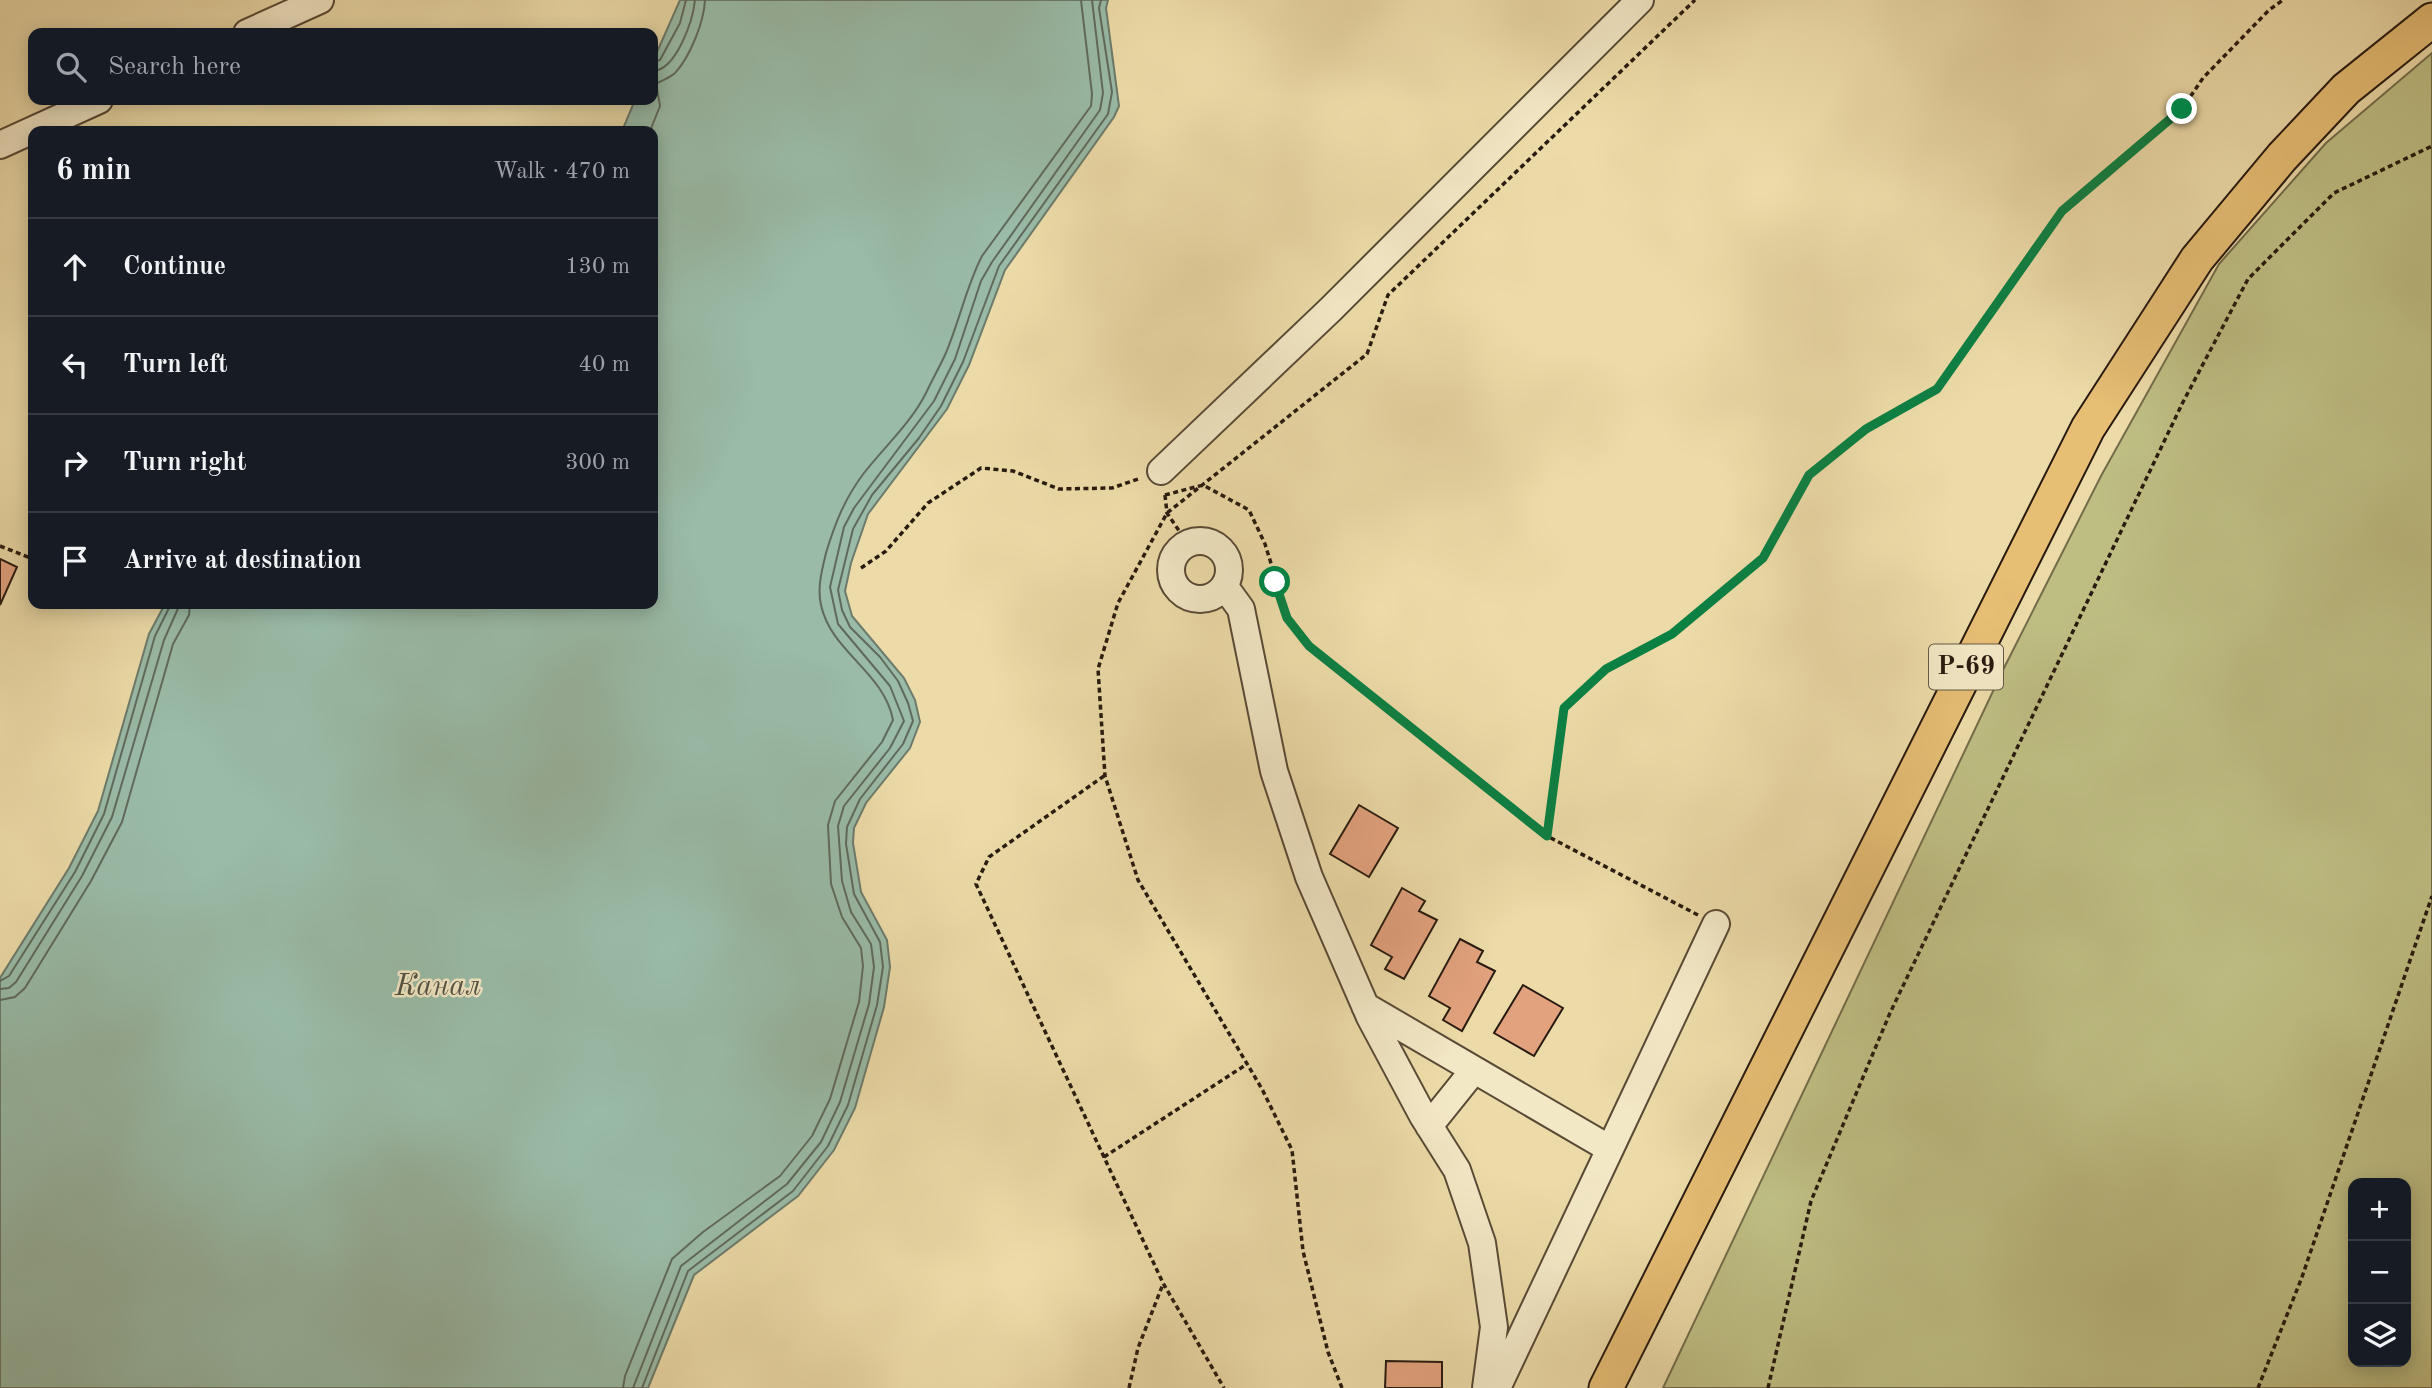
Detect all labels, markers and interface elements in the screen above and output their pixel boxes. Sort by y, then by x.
search box [28,28,658,105]
icon: search [52,48,90,86]
text: Search here [108,54,241,80]
route end [2166,93,2197,124]
text: 6 min [56,156,131,186]
text: Walk · 470 m [494,160,630,183]
icon: ahead [56,248,94,286]
text: Continue [123,254,226,280]
text: 130 m [565,255,630,278]
icon: left [56,346,94,384]
text: Turn left [123,352,228,378]
text: 40 m [579,353,630,376]
icon: right [56,444,94,482]
text: Turn right [123,450,246,476]
text: 300 m [565,451,630,474]
icon: arrive [56,542,94,580]
text: Arrive at destination [123,548,362,574]
route start [1259,566,1290,597]
road number: Р-69 [1929,645,2003,690]
water label: Канал [394,972,481,1002]
map controls [2348,1178,2411,1367]
button: + [2348,1178,2411,1241]
button: − [2348,1241,2411,1304]
button: layers [2348,1304,2411,1367]

